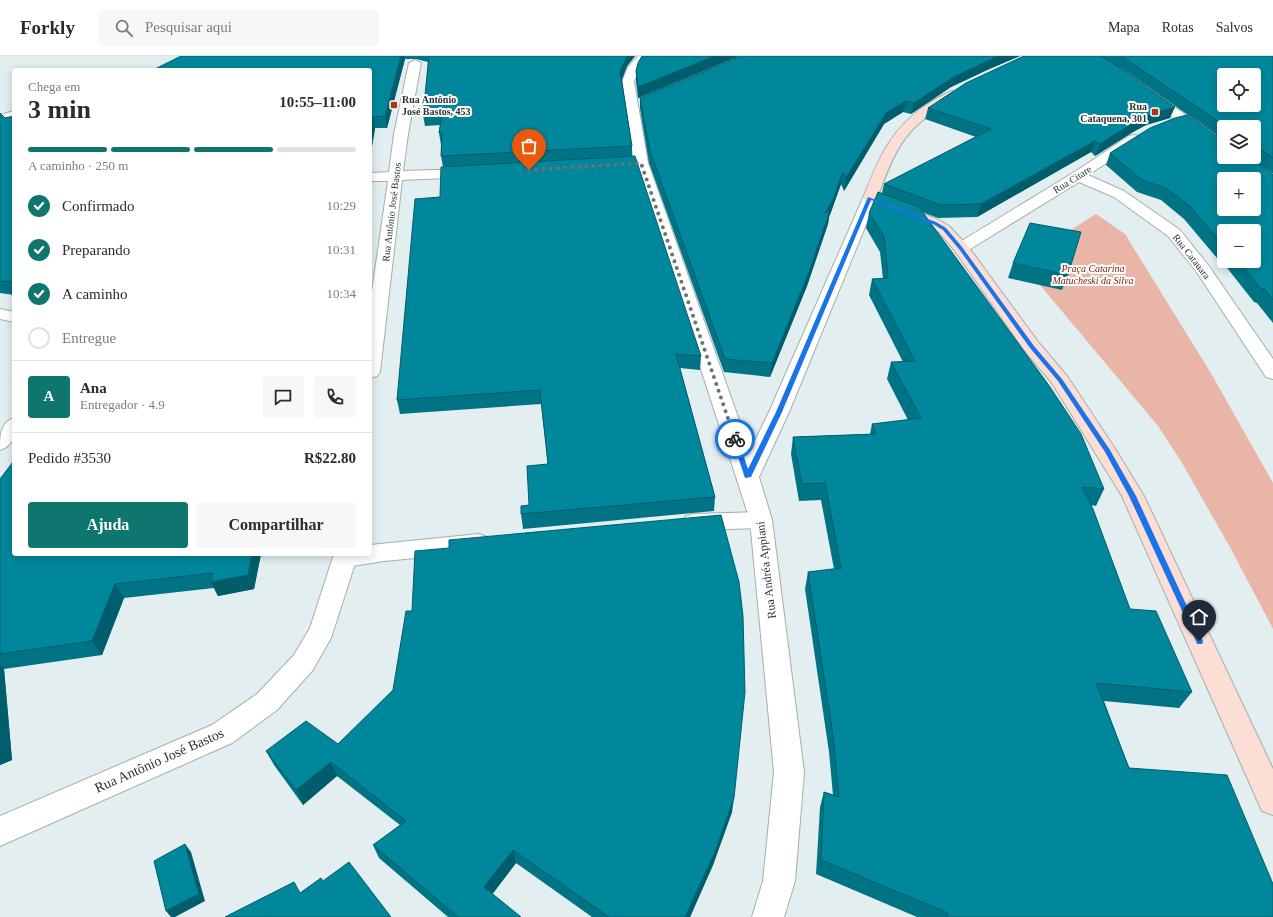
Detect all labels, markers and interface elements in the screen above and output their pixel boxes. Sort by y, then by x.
search box [99,10,379,46]
text: Forkly [20,17,75,38]
icon: search [113,17,135,39]
text: Pesquisar aqui [145,19,232,35]
text: Mapa [1108,20,1140,35]
text: Rotas [1162,20,1194,35]
text: Salvos [1216,20,1253,35]
map controls [1217,68,1261,268]
button: locate [1217,68,1261,112]
text: Chega em [28,79,80,94]
text: 10:55–11:00 [279,94,356,110]
place label: Rua Antônio José Bastos, 453 [402,94,471,117]
text: 3 min [28,95,91,124]
marker: Rua Antônio José Bastos, 453 [389,100,399,110]
place label: Rua Cataquena, 301 [1080,101,1147,124]
marker: Rua Cataquena, 301 [1150,107,1160,117]
button: layers [1217,120,1261,164]
pin [512,129,546,170]
icon: bag [518,135,540,157]
text: A caminho · 250 m [28,158,128,173]
street label: Rua Antônio José Bastos [380,162,403,262]
street label: Rua Citare [1051,163,1094,195]
button: + [1217,172,1261,216]
icon: check [28,195,50,217]
text: Confirmado [62,198,135,214]
text: 10:29 [326,198,356,213]
button: − [1217,224,1261,268]
street label: Rua Catauara [1171,232,1213,281]
icon: check [28,239,50,261]
text: Preparando [62,242,130,258]
text: 10:31 [326,242,356,257]
park label: Praça Catarina Matucheski da Silva [1051,263,1134,286]
icon: check [28,283,50,305]
text: A caminho [62,286,127,302]
text: 10:34 [326,286,356,301]
text: Entregue [62,330,116,346]
button: chat [262,376,304,418]
button: phone [314,376,356,418]
text: Ana [80,380,107,396]
text: A [44,388,54,404]
text: Entregador · 4.9 [80,397,165,412]
courier [715,419,755,459]
icon: bike [724,428,746,450]
text: Pedido #3530 [28,450,111,466]
text: R$22.80 [304,450,356,466]
button: Ajuda [28,502,188,548]
button: Compartilhar [196,502,356,548]
street label: Rua Andréa Appiani [753,520,779,619]
pin [1182,600,1216,641]
icon: home [1188,606,1210,628]
street label: Rua Antônio José Bastos [92,725,226,796]

